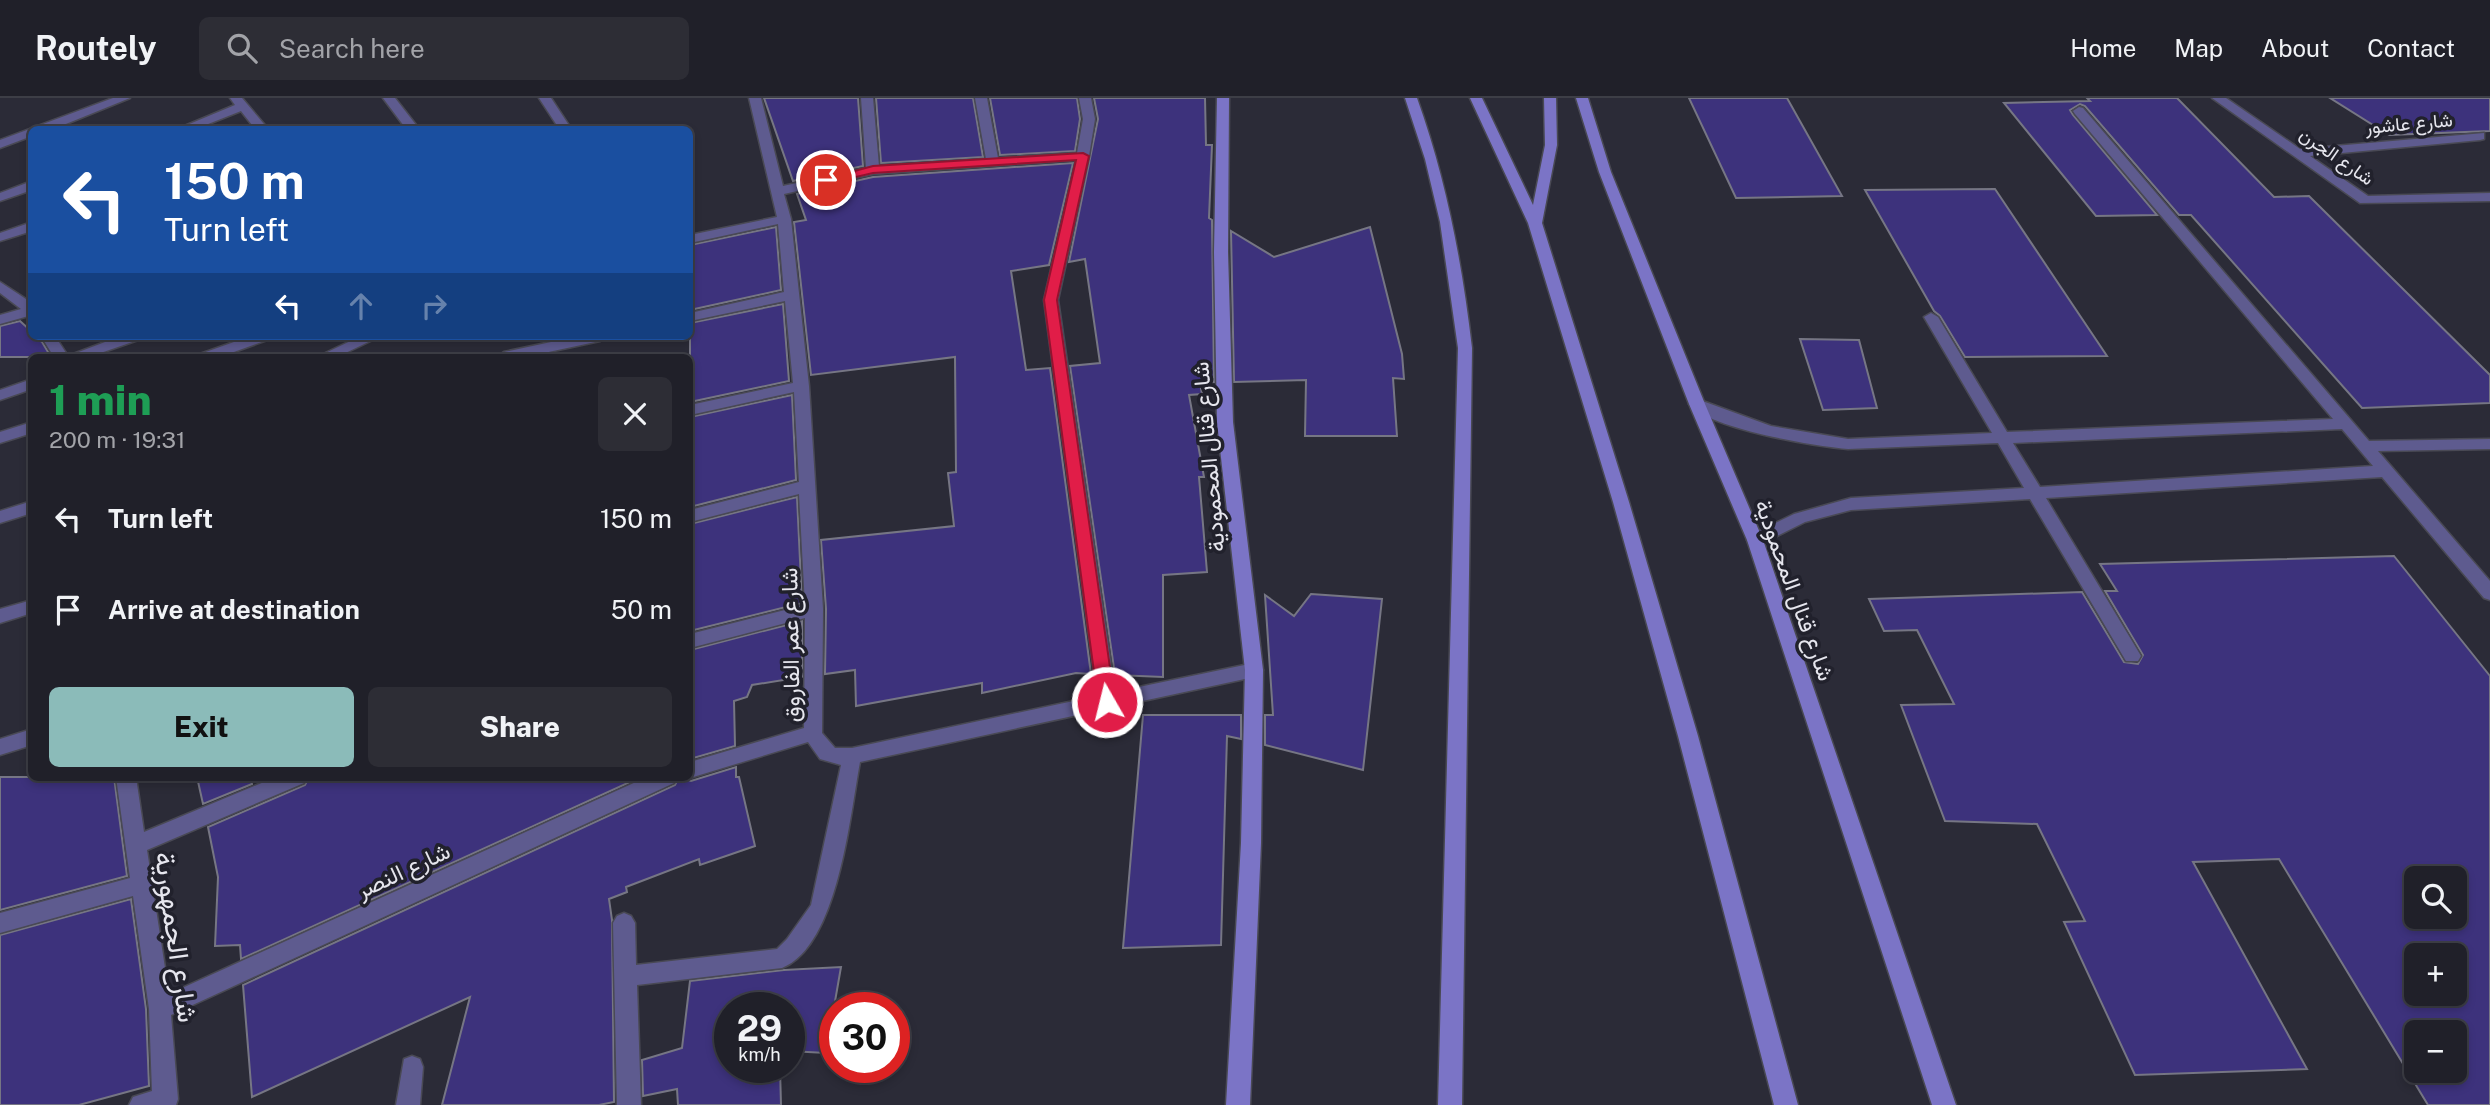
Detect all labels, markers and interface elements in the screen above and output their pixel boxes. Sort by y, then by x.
search box [199,17,689,80]
text: Routely [35,29,157,67]
icon: search [223,29,261,67]
text: Search here [279,33,425,64]
text: Home [2070,34,2136,62]
text: Map [2174,34,2223,62]
text: About [2261,34,2329,62]
text: Contact [2367,34,2455,62]
street label: شارع عاشور [2363,108,2454,140]
street label: شارع الجرن [2295,123,2378,191]
pin [796,150,856,210]
text: 150 m [164,152,305,210]
icon: left [49,154,140,245]
icon: arrive [807,161,845,199]
text: Turn left [164,211,289,248]
icon: left [269,287,307,325]
icon: ahead [342,287,380,325]
icon: right [415,287,453,325]
street label: شارع قنال المحمودية [1186,361,1233,553]
text: 1 min [49,375,152,424]
button: close [598,377,672,451]
text: 200 m · 19:31 [49,426,185,453]
street label: شارع قنال المحمودية [1747,496,1840,685]
icon: left [49,500,87,538]
text: Turn left [108,503,213,534]
text: 150 m [600,503,672,534]
street label: شارع عمر الفاروق [775,567,808,723]
icon: arrive [49,591,87,629]
text: Arrive at destination [108,594,360,625]
text: 50 m [611,594,672,625]
position arrow [1070,665,1144,739]
button: Exit [49,687,354,767]
button: Share [368,687,672,767]
street label: شارع النصر [351,837,455,907]
street label: شارع الجمهورية [146,850,205,1025]
map controls [2404,866,2467,1083]
button: search [2404,866,2467,929]
button: + [2404,943,2467,1006]
speed limit sign: 30 [819,992,910,1083]
text: 29 [737,1008,782,1049]
button: − [2404,1020,2467,1083]
text: km/h [738,1044,781,1065]

